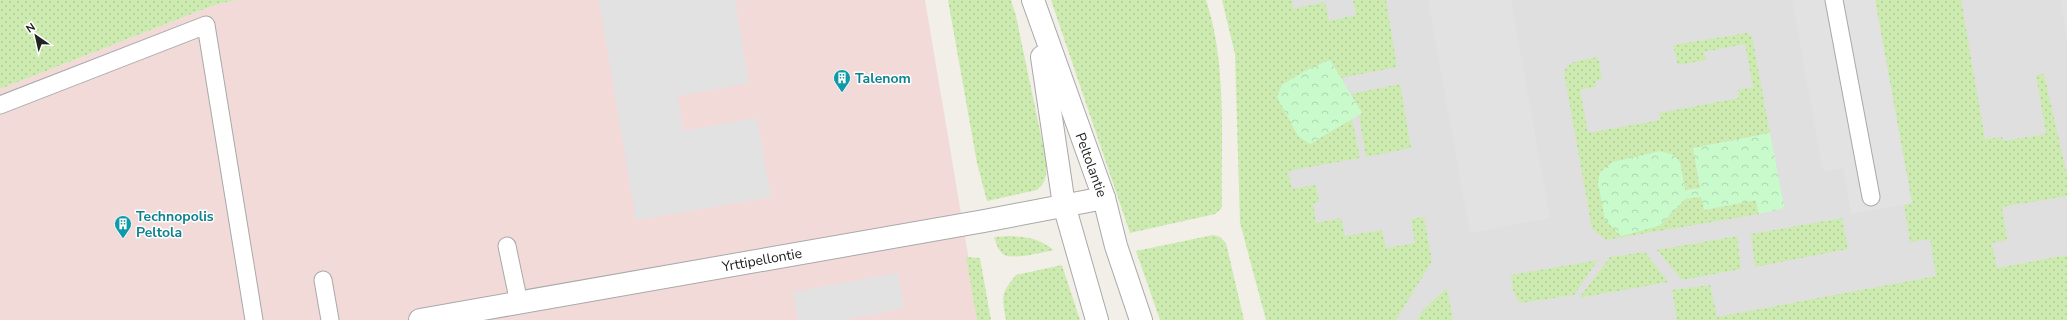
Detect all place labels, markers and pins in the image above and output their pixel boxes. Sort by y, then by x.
building icon: Talenom [832,68,852,93]
place label: Talenom [855,69,911,88]
place label: Technopolis Peltola [136,207,214,242]
building icon: Technopolis Peltola [113,214,133,239]

